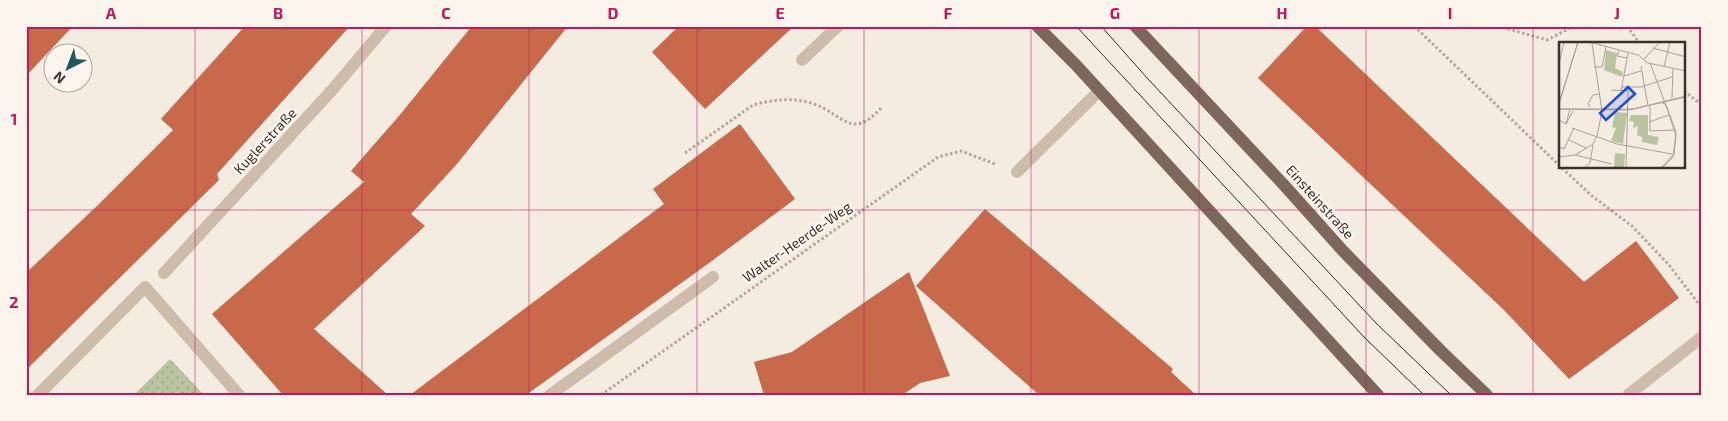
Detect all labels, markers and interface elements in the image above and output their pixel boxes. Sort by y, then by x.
text: A [106,3,117,22]
text: B [273,3,283,22]
text: C [441,3,451,22]
text: D [608,3,619,22]
text: E [775,3,785,22]
text: F [944,3,953,22]
text: G [1110,3,1120,22]
text: H [1276,3,1288,22]
text: I [1448,3,1452,22]
text: J [1614,3,1620,22]
north arrow [42,42,92,92]
inset map [1559,42,1686,169]
text: N [50,68,68,88]
street label: Kuglerstraße [230,104,300,177]
text: 1 [11,109,17,128]
street label: Einsteinstraße [1283,161,1358,242]
street label: Walter-Heerde-Weg [739,198,855,286]
text: 2 [9,292,19,311]

